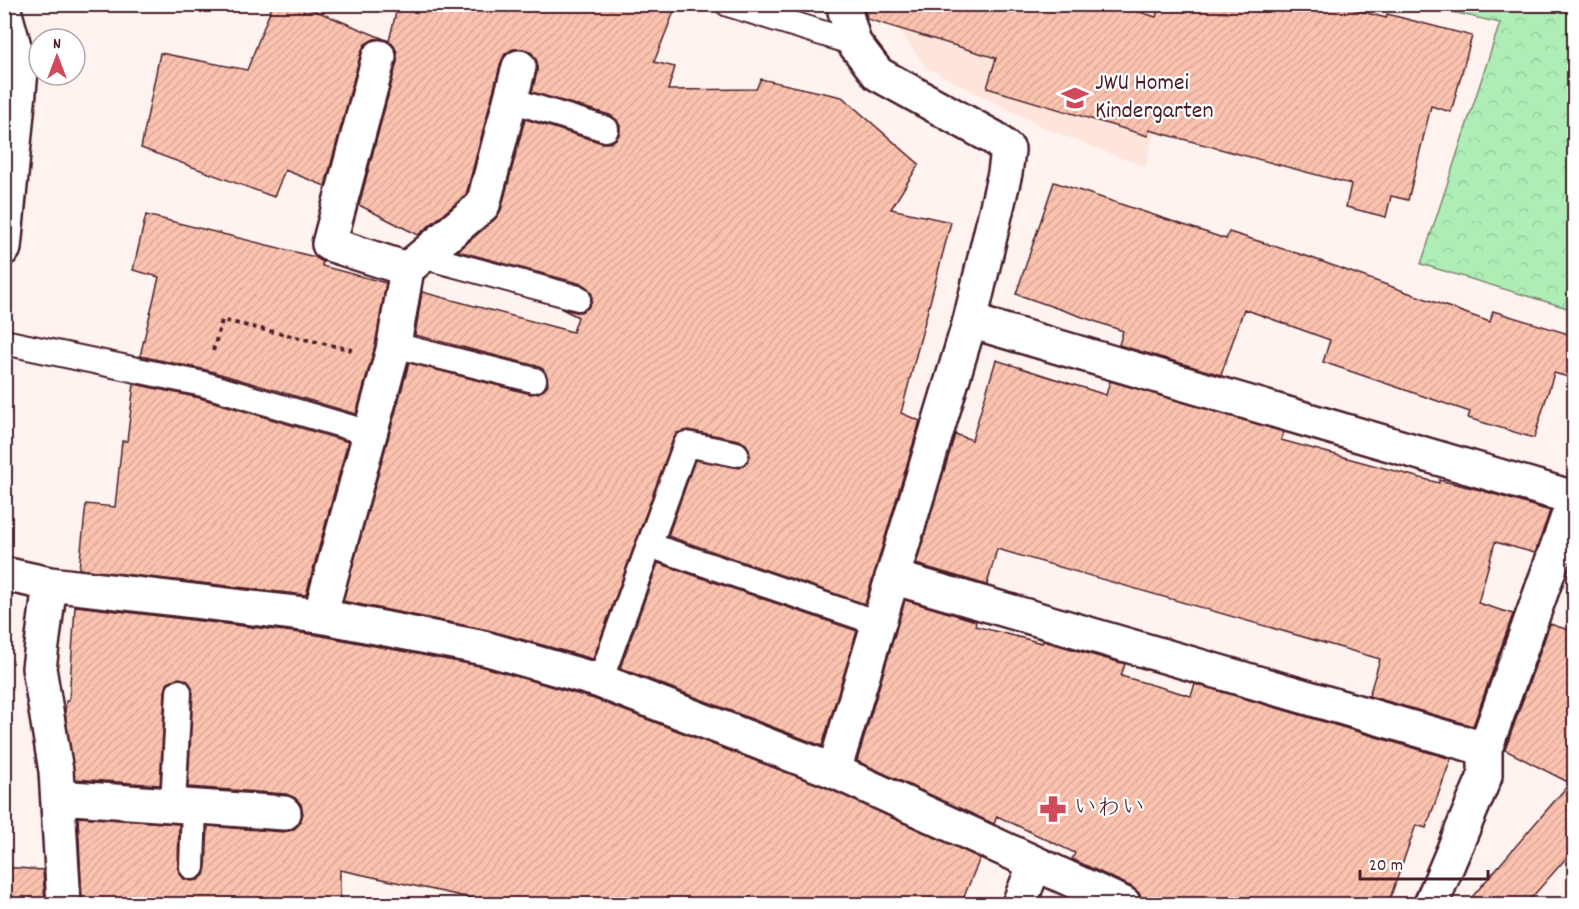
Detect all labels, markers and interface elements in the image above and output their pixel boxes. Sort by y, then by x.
north arrow [27,27,87,87]
text: N [53,33,61,56]
place label: JWU Homei Kindergarten [1095,67,1213,129]
school or university icon: JWU Homei Kindergarten [1060,83,1090,113]
place label: いわい [1073,792,1145,826]
pharmacy icon: いわい [1038,794,1068,824]
scale bar [1360,843,1488,881]
text: 20 m [1369,854,1403,879]

